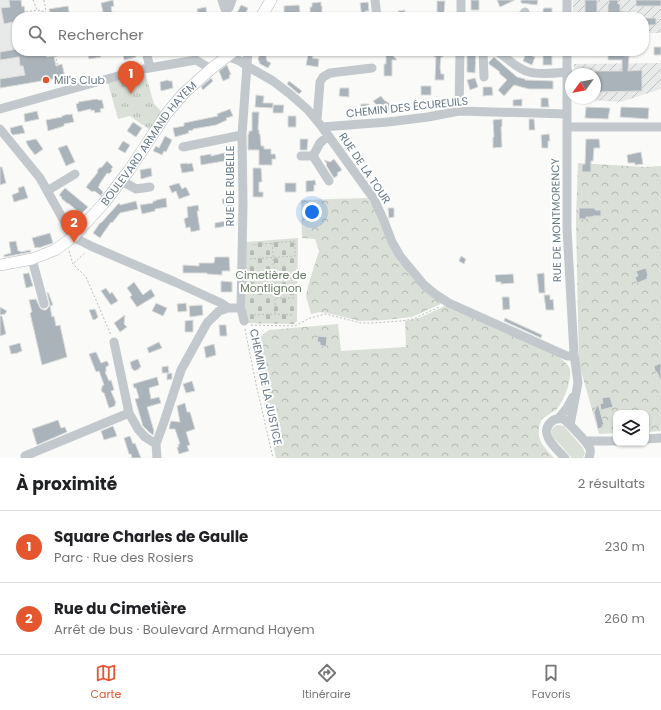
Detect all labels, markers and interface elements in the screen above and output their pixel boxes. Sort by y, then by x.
search box [12,12,649,56]
icon: search [26,23,48,45]
text: Rechercher [58,24,144,45]
pin: 1 [118,61,144,94]
north arrow [565,68,601,104]
place label: Mil's Club [54,72,105,88]
marker: Mil's Club [41,75,51,85]
street label: BOULEVARD ARMAND HAYEM [97,78,200,209]
street label: CHEMIN DES ÉCUREUILS [345,93,469,121]
street label: RUE DE LA TOUR [335,129,395,207]
street label: RUE DE RUBELLE [222,146,238,226]
street label: RUE DE MONTMORENCY [547,157,565,282]
your location [302,202,322,222]
pin: 2 [61,210,87,243]
park label: Cimetière de Montlignon [236,267,307,296]
street label: CHEMIN DE LA JUSTICE [246,327,286,447]
map controls [613,410,649,446]
button: layers [613,410,649,446]
text: À proximité [16,472,117,496]
text: 2 résultats [578,474,645,493]
text: Square Charles de Gaulle [54,526,248,547]
text: 1 [27,537,31,556]
text: 230 m [605,537,645,556]
text: Parc · Rue des Rosiers [54,548,194,567]
text: Rue du Cimetière [54,598,186,619]
text: 2 [25,609,33,628]
text: 260 m [604,609,645,628]
text: Arrêt de bus · Boulevard Armand Hayem [54,620,315,639]
tab: Carte [90,662,121,703]
tab: Itinéraire [302,662,351,703]
tab: Favoris [532,662,570,703]

